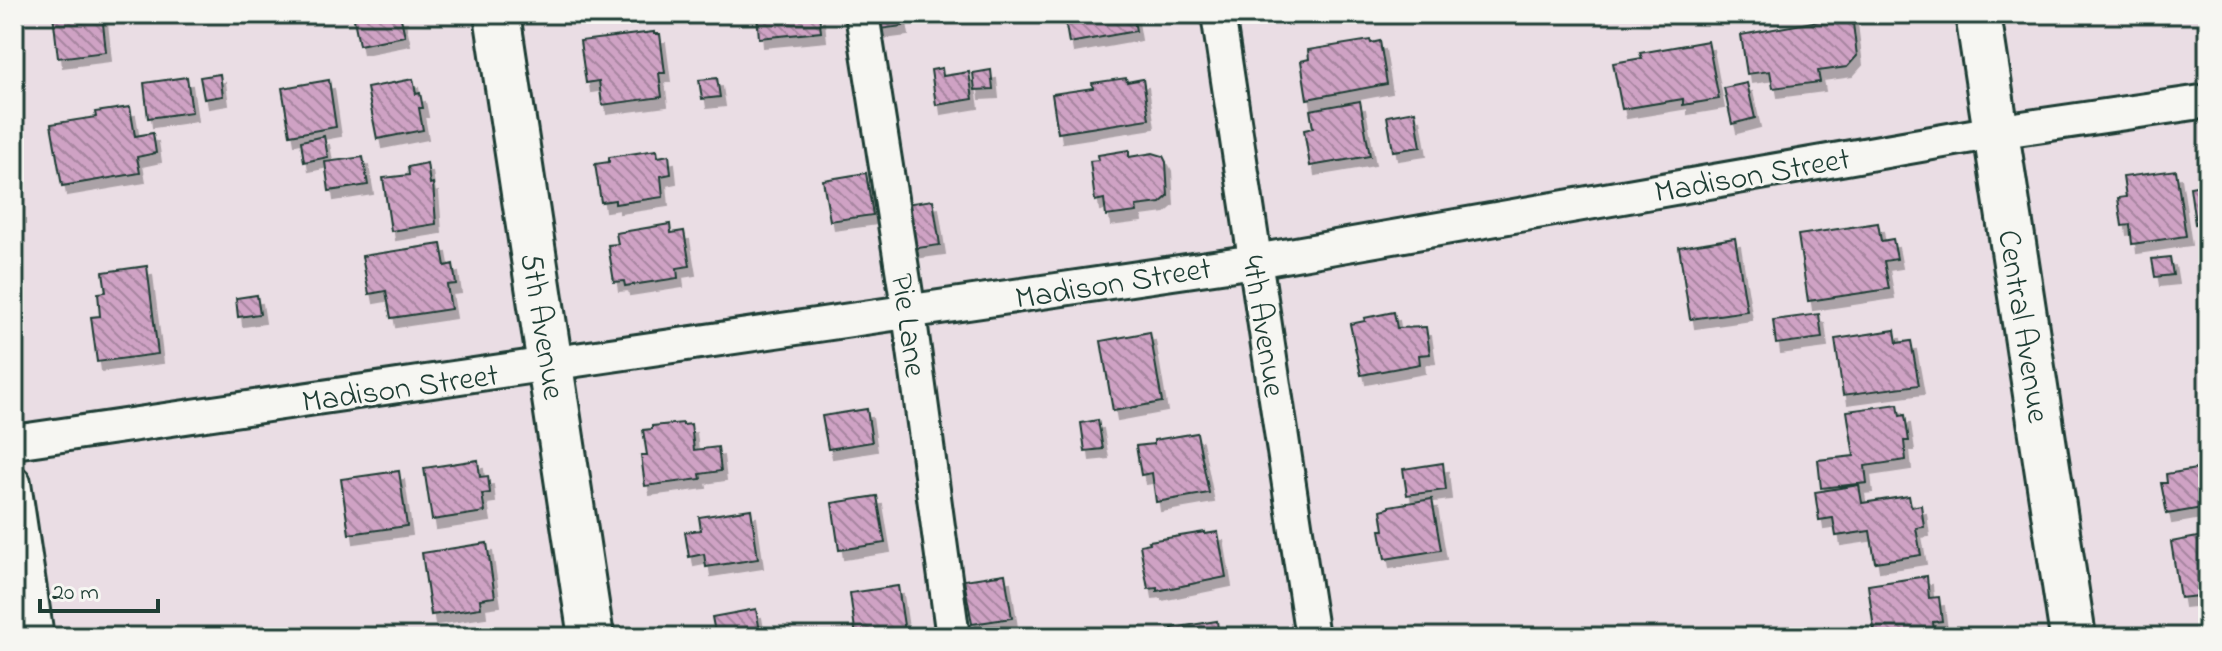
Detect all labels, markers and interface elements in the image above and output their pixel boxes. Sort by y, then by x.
street label: Madison Street [1651,137,1854,218]
street label: Central Avenue [1983,227,2060,427]
street label: Madison Street [1012,247,1215,324]
street label: 5th Avenue [506,250,575,404]
street label: 4th Avenue [1227,252,1296,401]
street label: Pie Lane [876,271,937,381]
street label: Madison Street [299,353,502,428]
scale bar [40,563,158,613]
text: 20 m [52,576,99,611]

